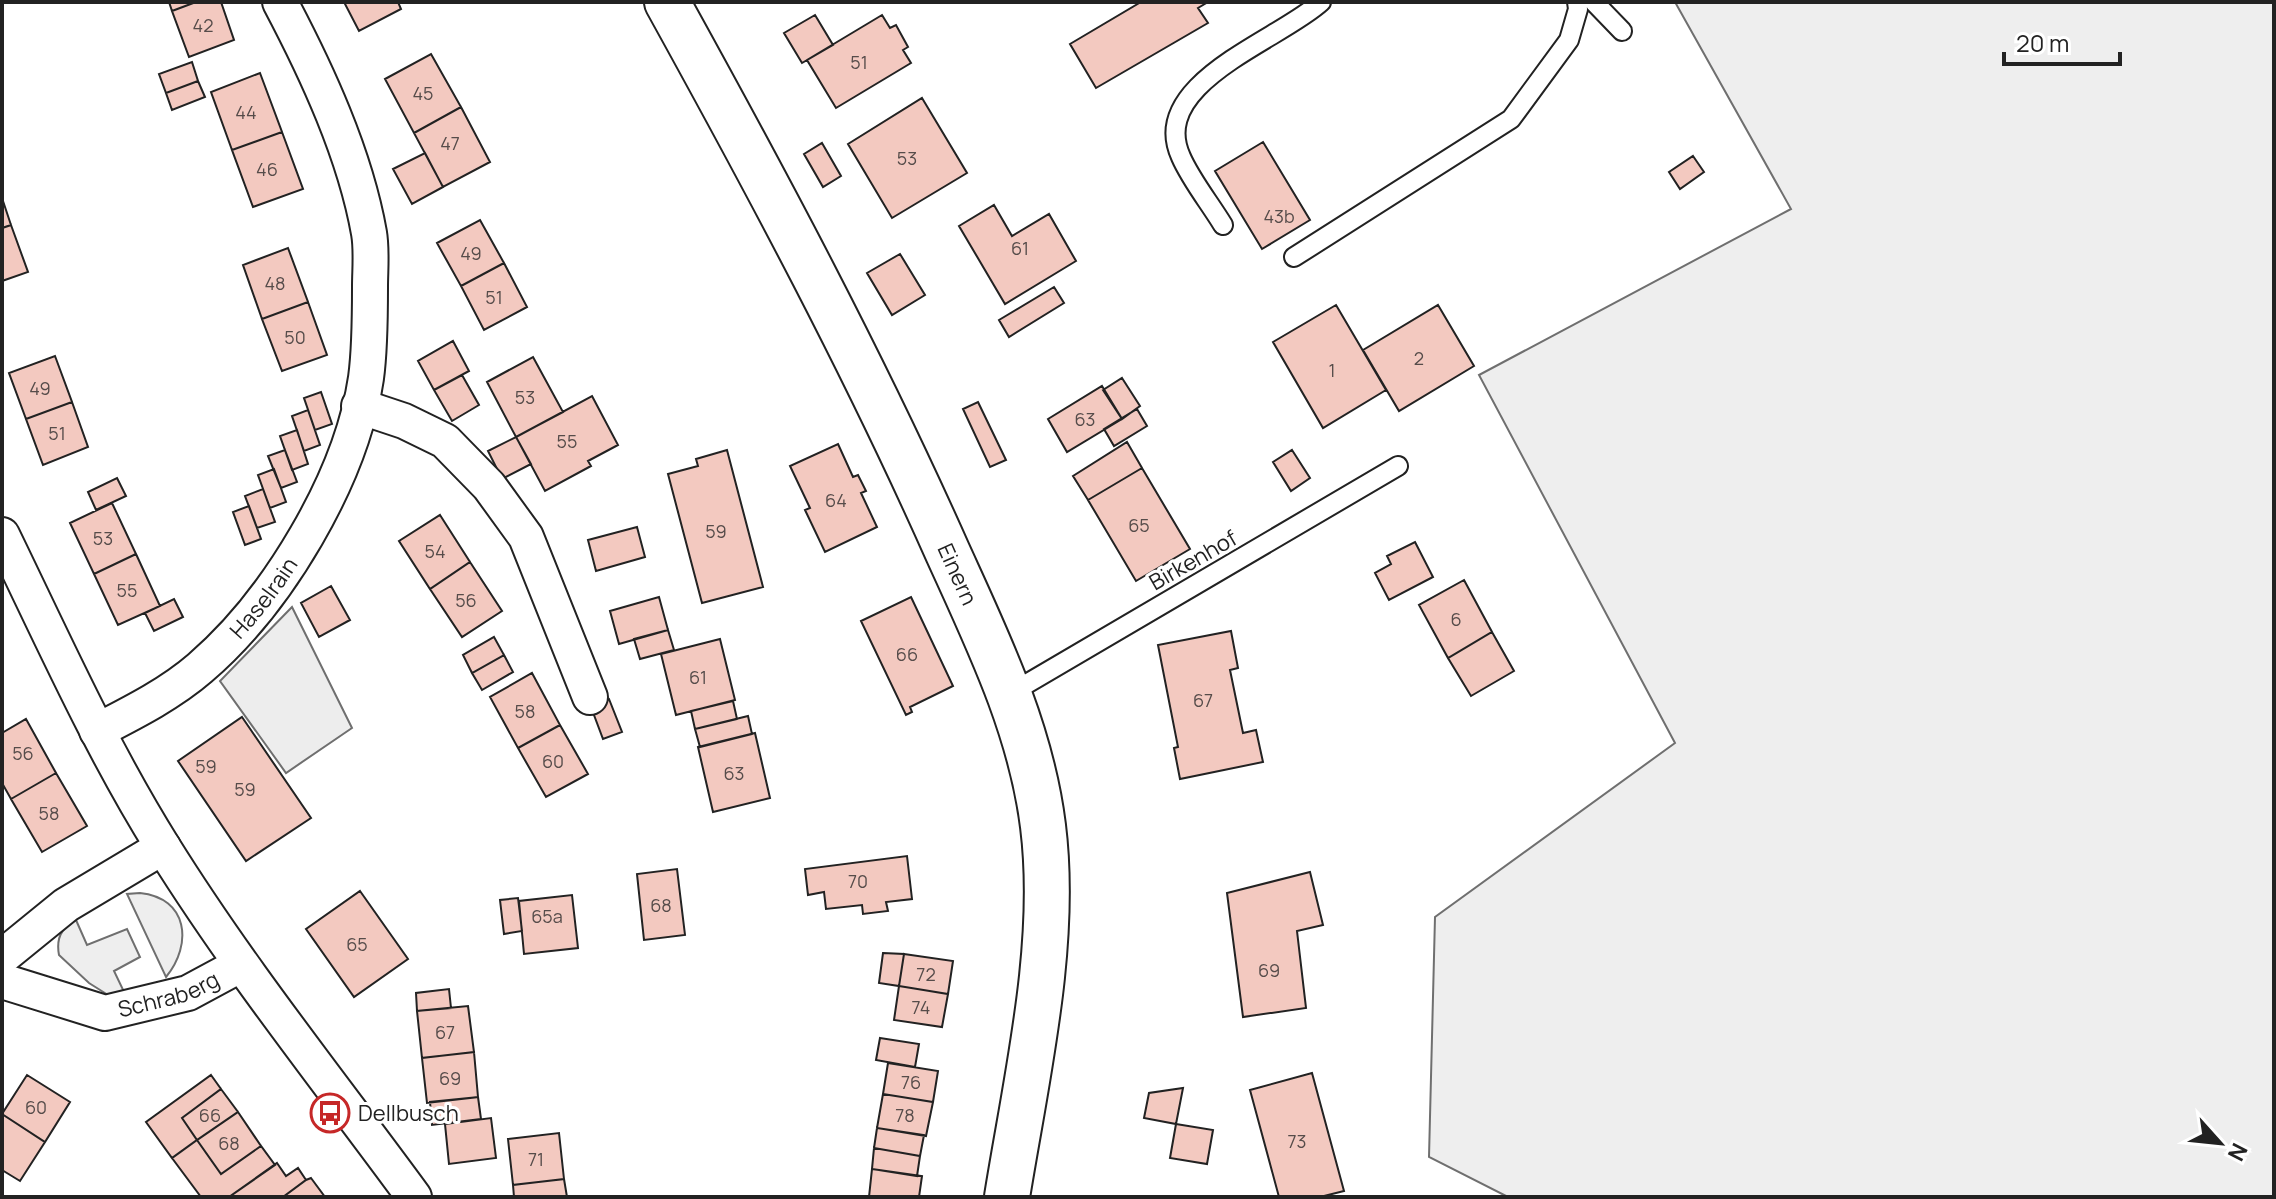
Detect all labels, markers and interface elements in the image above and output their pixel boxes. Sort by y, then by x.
house number: 42 [193,13,213,37]
scale bar [2004,16,2120,66]
text: 20 m [2016,26,2069,59]
house number: 51 [850,50,868,74]
house number: 45 [412,81,434,105]
house number: 44 [235,100,257,124]
house number: 47 [440,131,460,155]
house number: 53 [897,146,917,170]
house number: 46 [256,157,278,181]
house number: 43b [1263,204,1295,228]
house number: 61 [1011,236,1029,260]
house number: 49 [460,241,482,265]
house number: 48 [264,271,286,295]
house number: 51 [485,285,503,309]
house number: 50 [284,325,306,349]
house number: 2 [1414,346,1424,370]
house number: 1 [1328,358,1336,382]
house number: 49 [29,376,51,400]
house number: 53 [515,385,535,409]
house number: 63 [1074,407,1096,431]
house number: 51 [48,421,66,445]
house number: 55 [557,429,577,453]
house number: 64 [825,488,847,512]
house number: 65 [1128,513,1150,537]
house number: 59 [705,519,727,543]
street label: Birkenhof [1144,523,1243,597]
house number: 53 [93,526,113,550]
house number: 54 [424,539,446,563]
street label: Einern [931,539,985,610]
street label: Haselrain [223,552,304,645]
house number: 55 [117,578,137,602]
house number: 56 [455,588,477,612]
house number: 6 [1450,607,1462,631]
house number: 66 [896,642,918,666]
house number: 61 [689,665,707,689]
house number: 67 [1193,688,1213,712]
house number: 58 [515,699,535,723]
house number: 56 [12,741,34,765]
house number: 60 [542,749,564,773]
house number: 59 [195,754,217,778]
house number: 63 [723,761,745,785]
house number: 59 [234,777,256,801]
house number: 58 [39,801,59,825]
house number: 70 [848,869,868,893]
house number: 68 [650,893,672,917]
house number: 65a [531,904,563,928]
house number: 65 [346,932,368,956]
house number: 69 [1258,958,1280,982]
house number: 72 [916,962,936,986]
street label: Schraberg [115,964,224,1024]
house number: 74 [912,995,930,1019]
house number: 67 [435,1020,455,1044]
house number: 69 [439,1066,461,1090]
house number: 76 [901,1070,921,1094]
bus stop icon: Dellbusch [309,1092,351,1134]
house number: 60 [25,1095,47,1119]
place label: Dellbusch [358,1098,459,1128]
house number: 66 [199,1103,221,1127]
house number: 78 [895,1103,915,1127]
north arrow [2180,1103,2260,1183]
house number: 73 [1288,1129,1307,1153]
house number: 68 [218,1131,240,1155]
text: N [2221,1138,2255,1166]
house number: 71 [528,1147,544,1171]

